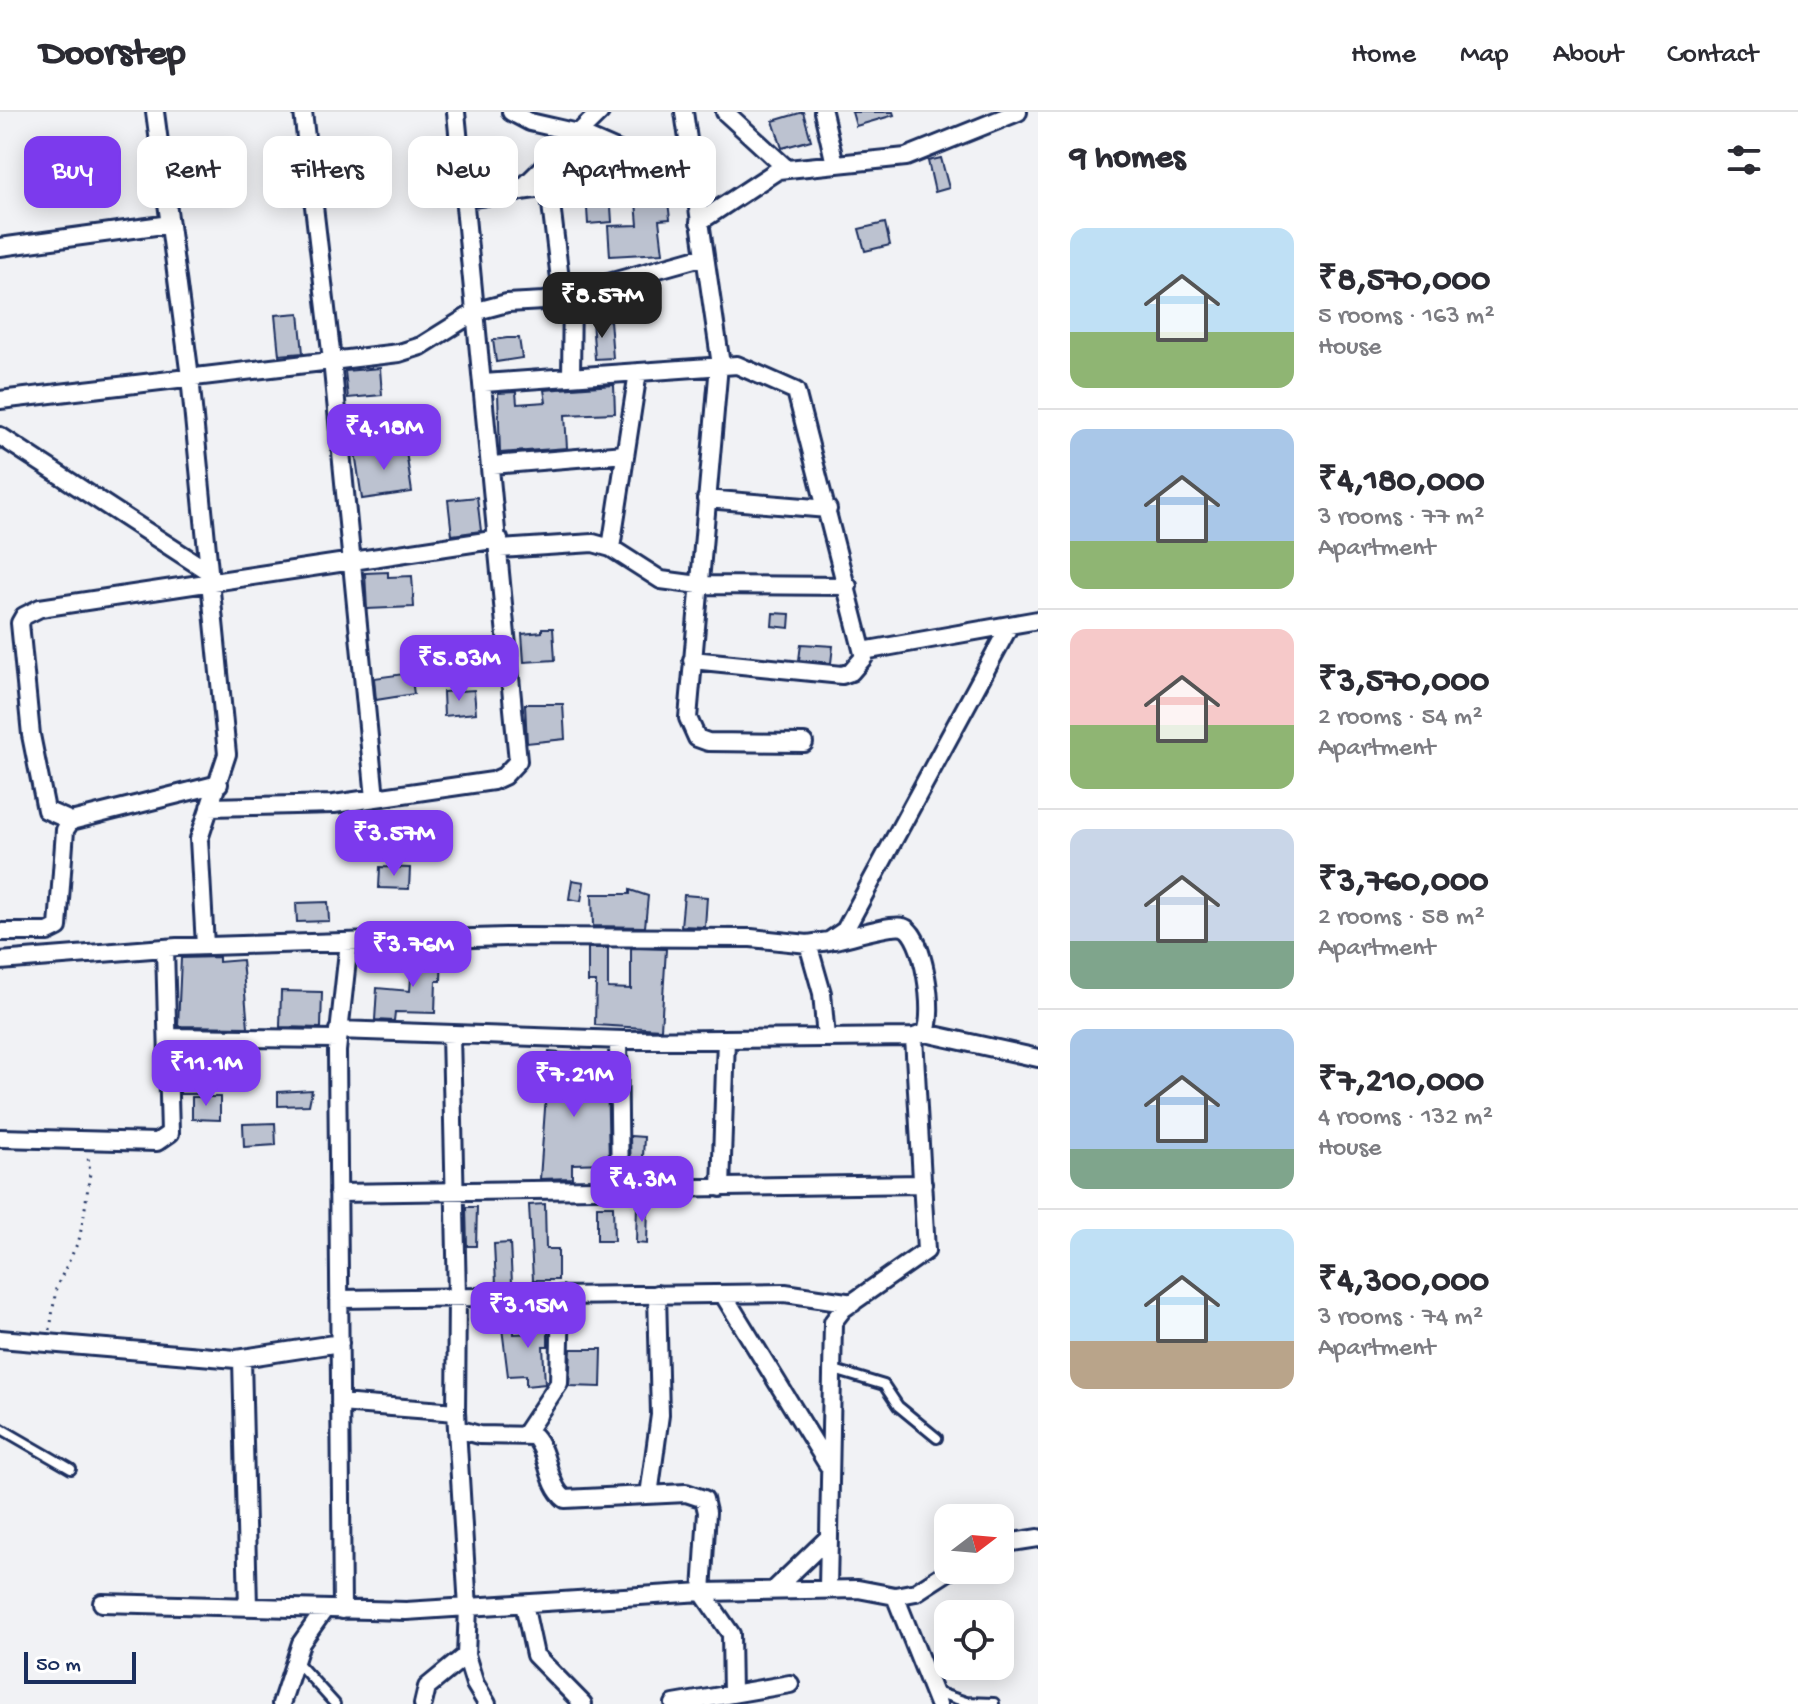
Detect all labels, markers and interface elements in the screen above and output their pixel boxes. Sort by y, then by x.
text: Doorstep [40,33,186,77]
text: Home [1351,39,1416,72]
text: Map [1460,39,1509,72]
text: About [1553,39,1623,72]
text: Contact [1667,39,1758,72]
chip: Buy [24,136,121,208]
chip: Rent [137,136,247,208]
chip: Filters [263,136,392,208]
chip: New [408,136,518,208]
chip: Apartment [534,136,716,208]
icon: filters [1722,138,1766,182]
text: 9 homes [1070,140,1185,180]
icon: home [1134,260,1230,356]
text: ₹8,570,000 [1318,262,1490,302]
pin: ₹8.57M [537,272,667,340]
text: ₹8.57M [561,282,643,313]
text: 5 rooms · 163 m² [1318,302,1495,333]
text: House [1318,333,1382,364]
pin: ₹4.18M [319,404,449,472]
text: ₹4.18M [345,414,423,445]
icon: home [1134,461,1230,557]
text: ₹4,180,000 [1318,463,1484,503]
text: 3 rooms · 77 m² [1318,503,1484,534]
text: Apartment [1318,534,1435,565]
pin: ₹5.83M [394,635,524,703]
text: ₹5.83M [418,645,500,676]
icon: home [1134,661,1230,757]
text: ₹3,570,000 [1318,663,1489,703]
text: 2 rooms · 54 m² [1318,703,1483,734]
text: Apartment [1318,734,1435,765]
pin: ₹3.57M [329,810,459,878]
text: ₹3.57M [353,820,435,851]
icon: home [1134,861,1230,957]
text: ₹3,760,000 [1318,863,1489,903]
text: 2 rooms · 58 m² [1318,903,1484,934]
pin: ₹3.76M [348,921,478,989]
text: ₹3.76M [372,931,454,962]
text: Apartment [1318,934,1435,965]
pin: ₹11.1M [141,1040,271,1108]
text: ₹11.1M [170,1050,242,1081]
pin: ₹7.21M [509,1051,639,1119]
text: ₹7.21M [535,1061,613,1092]
icon: home [1134,1061,1230,1157]
text: ₹7,210,000 [1318,1063,1484,1103]
text: 4 rooms · 132 m² [1318,1103,1493,1134]
text: House [1318,1134,1382,1165]
pin: ₹4.3M [586,1156,698,1224]
text: ₹4.3M [609,1166,675,1197]
icon: home [1134,1261,1230,1357]
text: ₹4,300,000 [1318,1263,1489,1303]
pin: ₹3.15M [463,1282,593,1350]
text: ₹3.15M [489,1292,567,1323]
text: 3 rooms · 74 m² [1318,1303,1483,1334]
text: Apartment [1318,1334,1435,1365]
north arrow [934,1504,1014,1584]
map controls [934,1504,1014,1680]
button: locate [934,1600,1014,1680]
scale bar [24,1648,136,1684]
text: 50 m [36,1653,81,1679]

